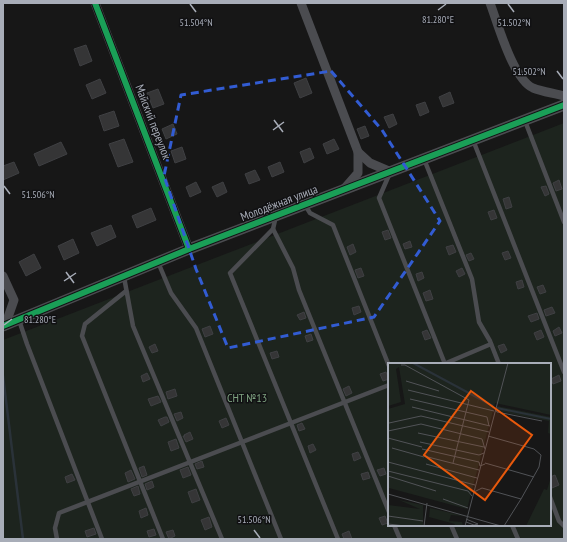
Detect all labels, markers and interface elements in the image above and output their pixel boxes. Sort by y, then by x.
text: 81.280°E [422,13,454,26]
text: 51.504°N [179,16,213,29]
text: 51.502°N [497,16,531,29]
text: 51.502°N [512,65,546,78]
street label: Майский переулок [132,82,175,162]
street label: Молодёжная улица [238,181,320,224]
text: 51.506°N [21,188,55,201]
text: 81.280°E [24,313,56,326]
inset map [388,363,551,526]
park label: СНТ №13 [227,390,267,405]
text: 51.506°N [237,513,271,526]

